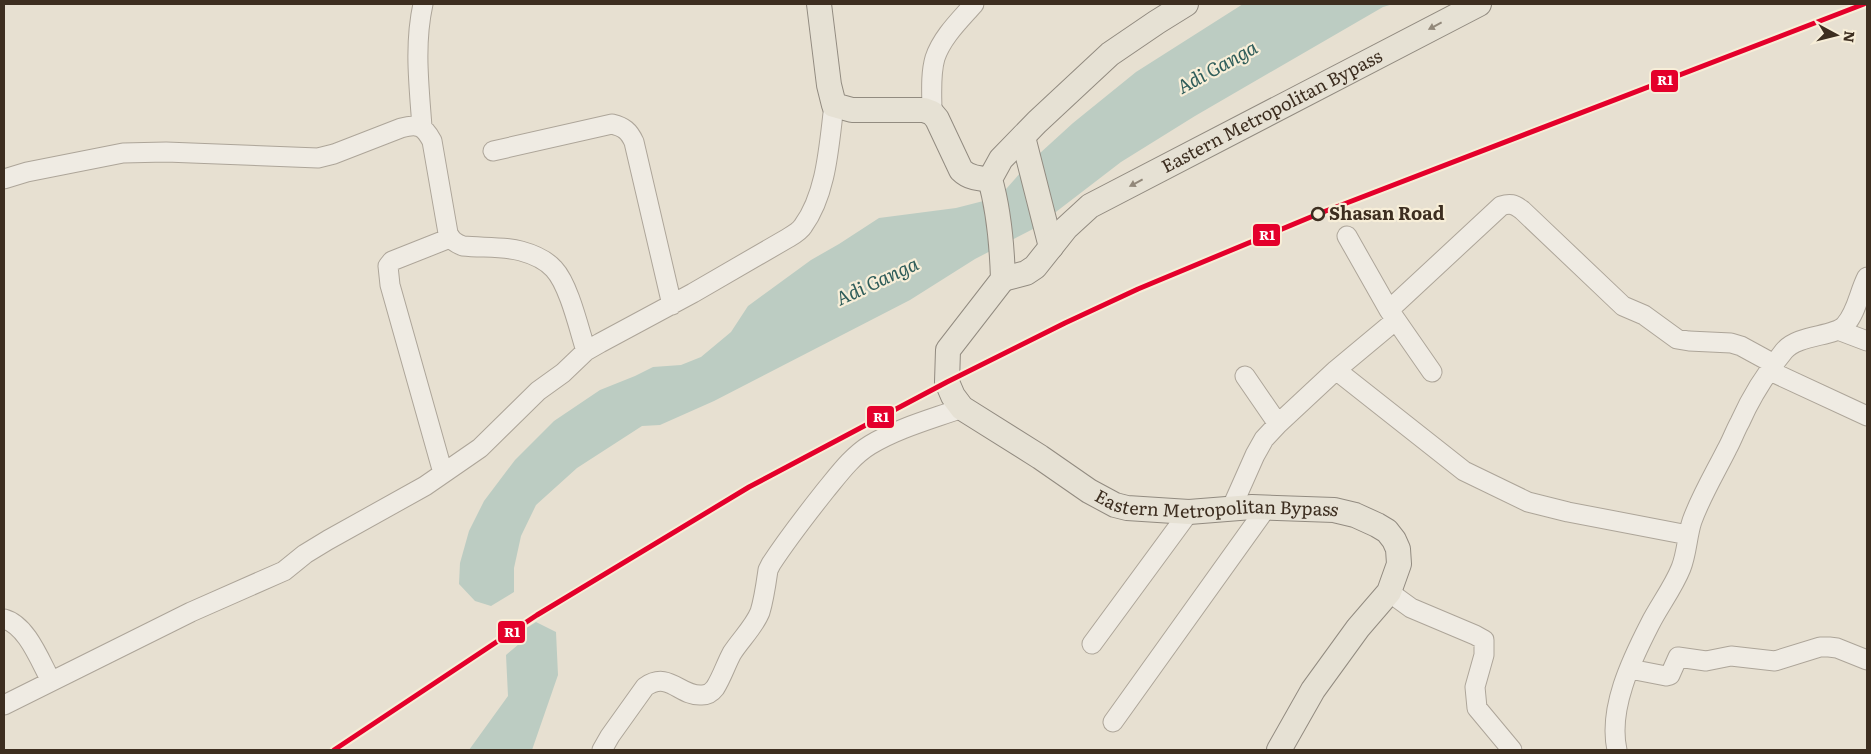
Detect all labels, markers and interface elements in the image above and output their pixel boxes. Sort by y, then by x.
north arrow [1811,10,1861,60]
one-way arrow [1428,22,1443,30]
text: N [1839,30,1861,44]
water label: Adi Ganga [1171,32,1262,100]
street label: Eastern Metropolitan Bypass [1156,42,1387,179]
line badge: R1 [1650,69,1679,93]
text: R1 [1657,69,1673,89]
one-way arrow [1129,178,1143,187]
place label: Shasan Road [1329,199,1445,226]
marker: Shasan Road [1311,207,1325,221]
line badge: R1 [1252,223,1281,247]
text: R1 [1259,224,1275,244]
water label: Adi Ganga [831,249,923,311]
line badge: R1 [866,405,895,429]
text: R1 [873,406,889,426]
street label: Eastern Metropolitan Bypass [1090,482,1342,524]
line badge: R1 [497,620,526,644]
text: R1 [504,621,520,641]

